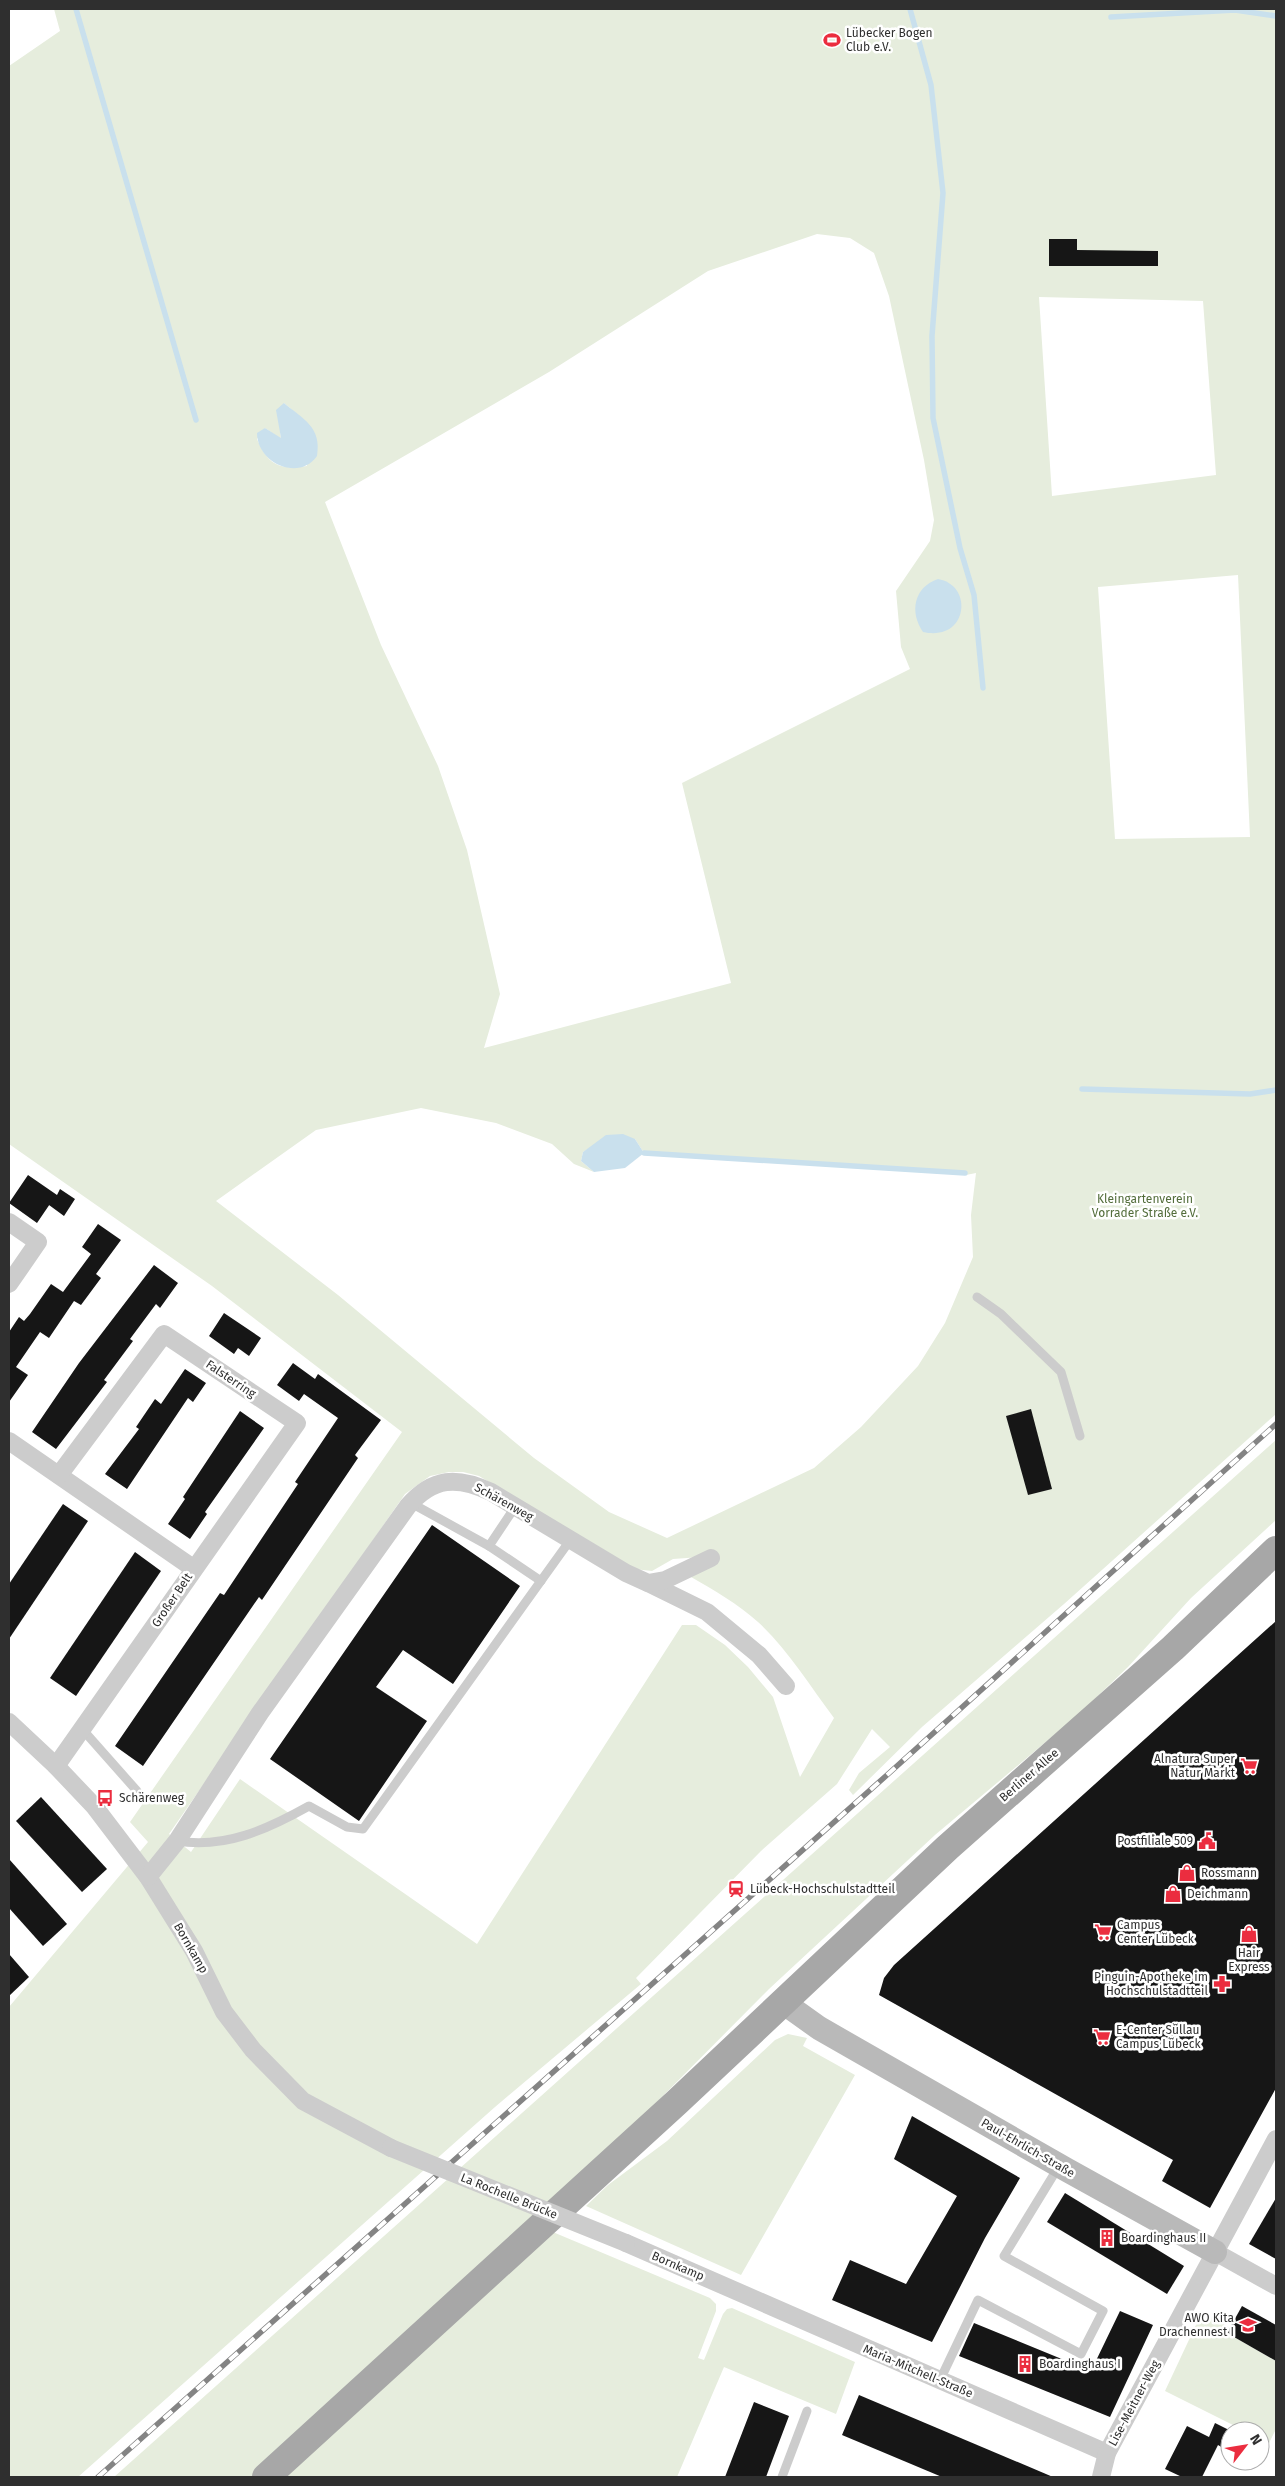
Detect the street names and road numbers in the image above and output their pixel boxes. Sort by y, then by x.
street label: Falsterring [203,1357,259,1401]
street label: Schärenweg [472,1480,537,1524]
street label: Großer Belt [149,1570,196,1630]
street label: Berliner Allee [997,1746,1061,1804]
street label: Bornkamp [171,1920,211,1976]
street label: Paul-Ehrlich-Straße [979,2116,1077,2180]
street label: La Rochelle Brücke [459,2170,559,2222]
street label: Bornkamp [650,2249,706,2283]
street label: Maria-Mitchell-Straße [861,2342,975,2400]
street label: Lise-Meitner-Weg [1105,2357,1163,2448]

